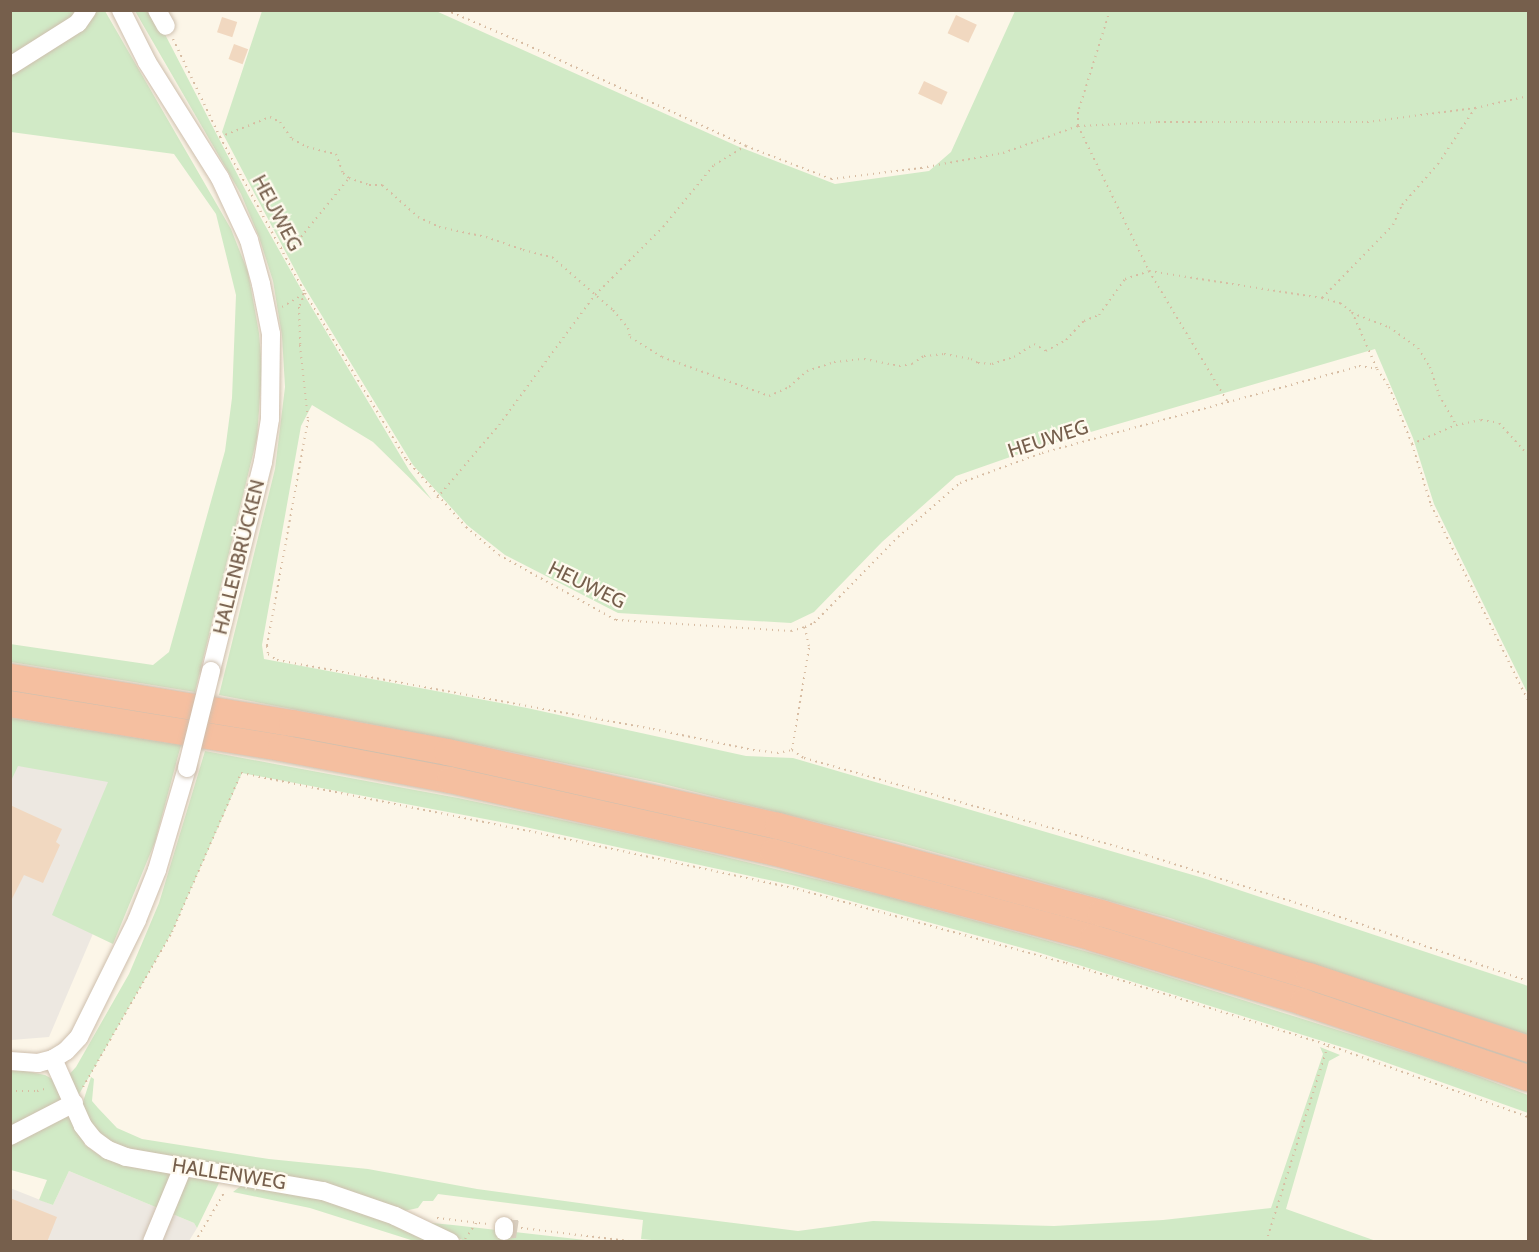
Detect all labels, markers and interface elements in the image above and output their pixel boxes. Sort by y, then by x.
street label: HEUWEG [247,171,307,255]
street label: HEUWEG [1005,415,1091,463]
street label: HALLENBRÜCKEN [208,477,270,637]
street label: HEUWEG [544,556,630,614]
street label: HALLENWEG [170,1153,288,1195]

